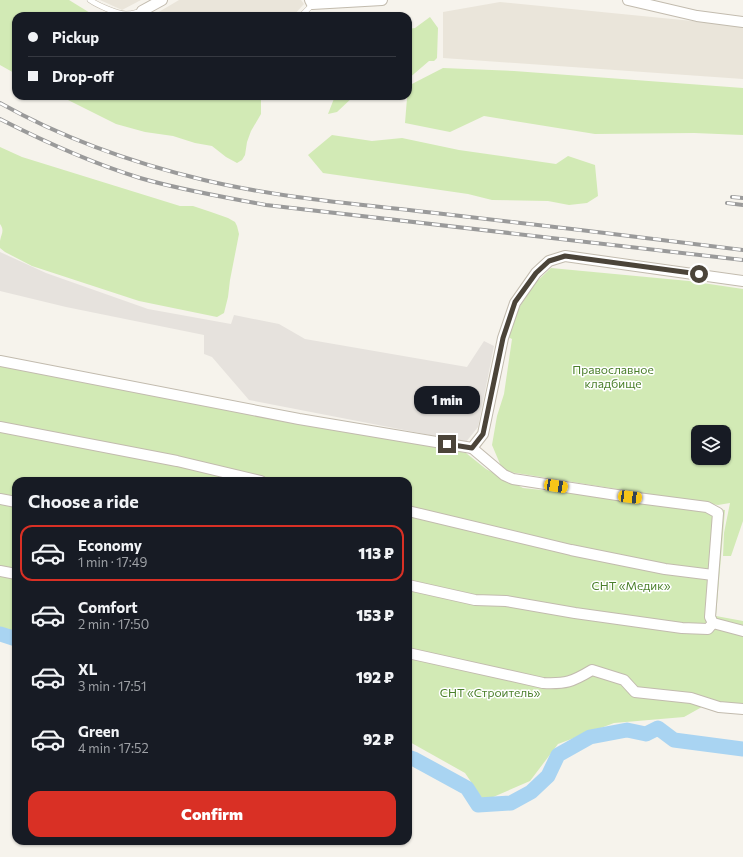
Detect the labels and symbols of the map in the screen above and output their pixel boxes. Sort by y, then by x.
route start [690,265,708,283]
park label: Православное кладбище [572,362,654,390]
callout: 1 min [414,386,480,414]
route end [438,435,456,453]
car [543,478,569,494]
car [617,490,643,504]
park label: СНТ «Медик» [592,578,671,592]
park label: СНТ «Строитель» [440,685,540,699]

